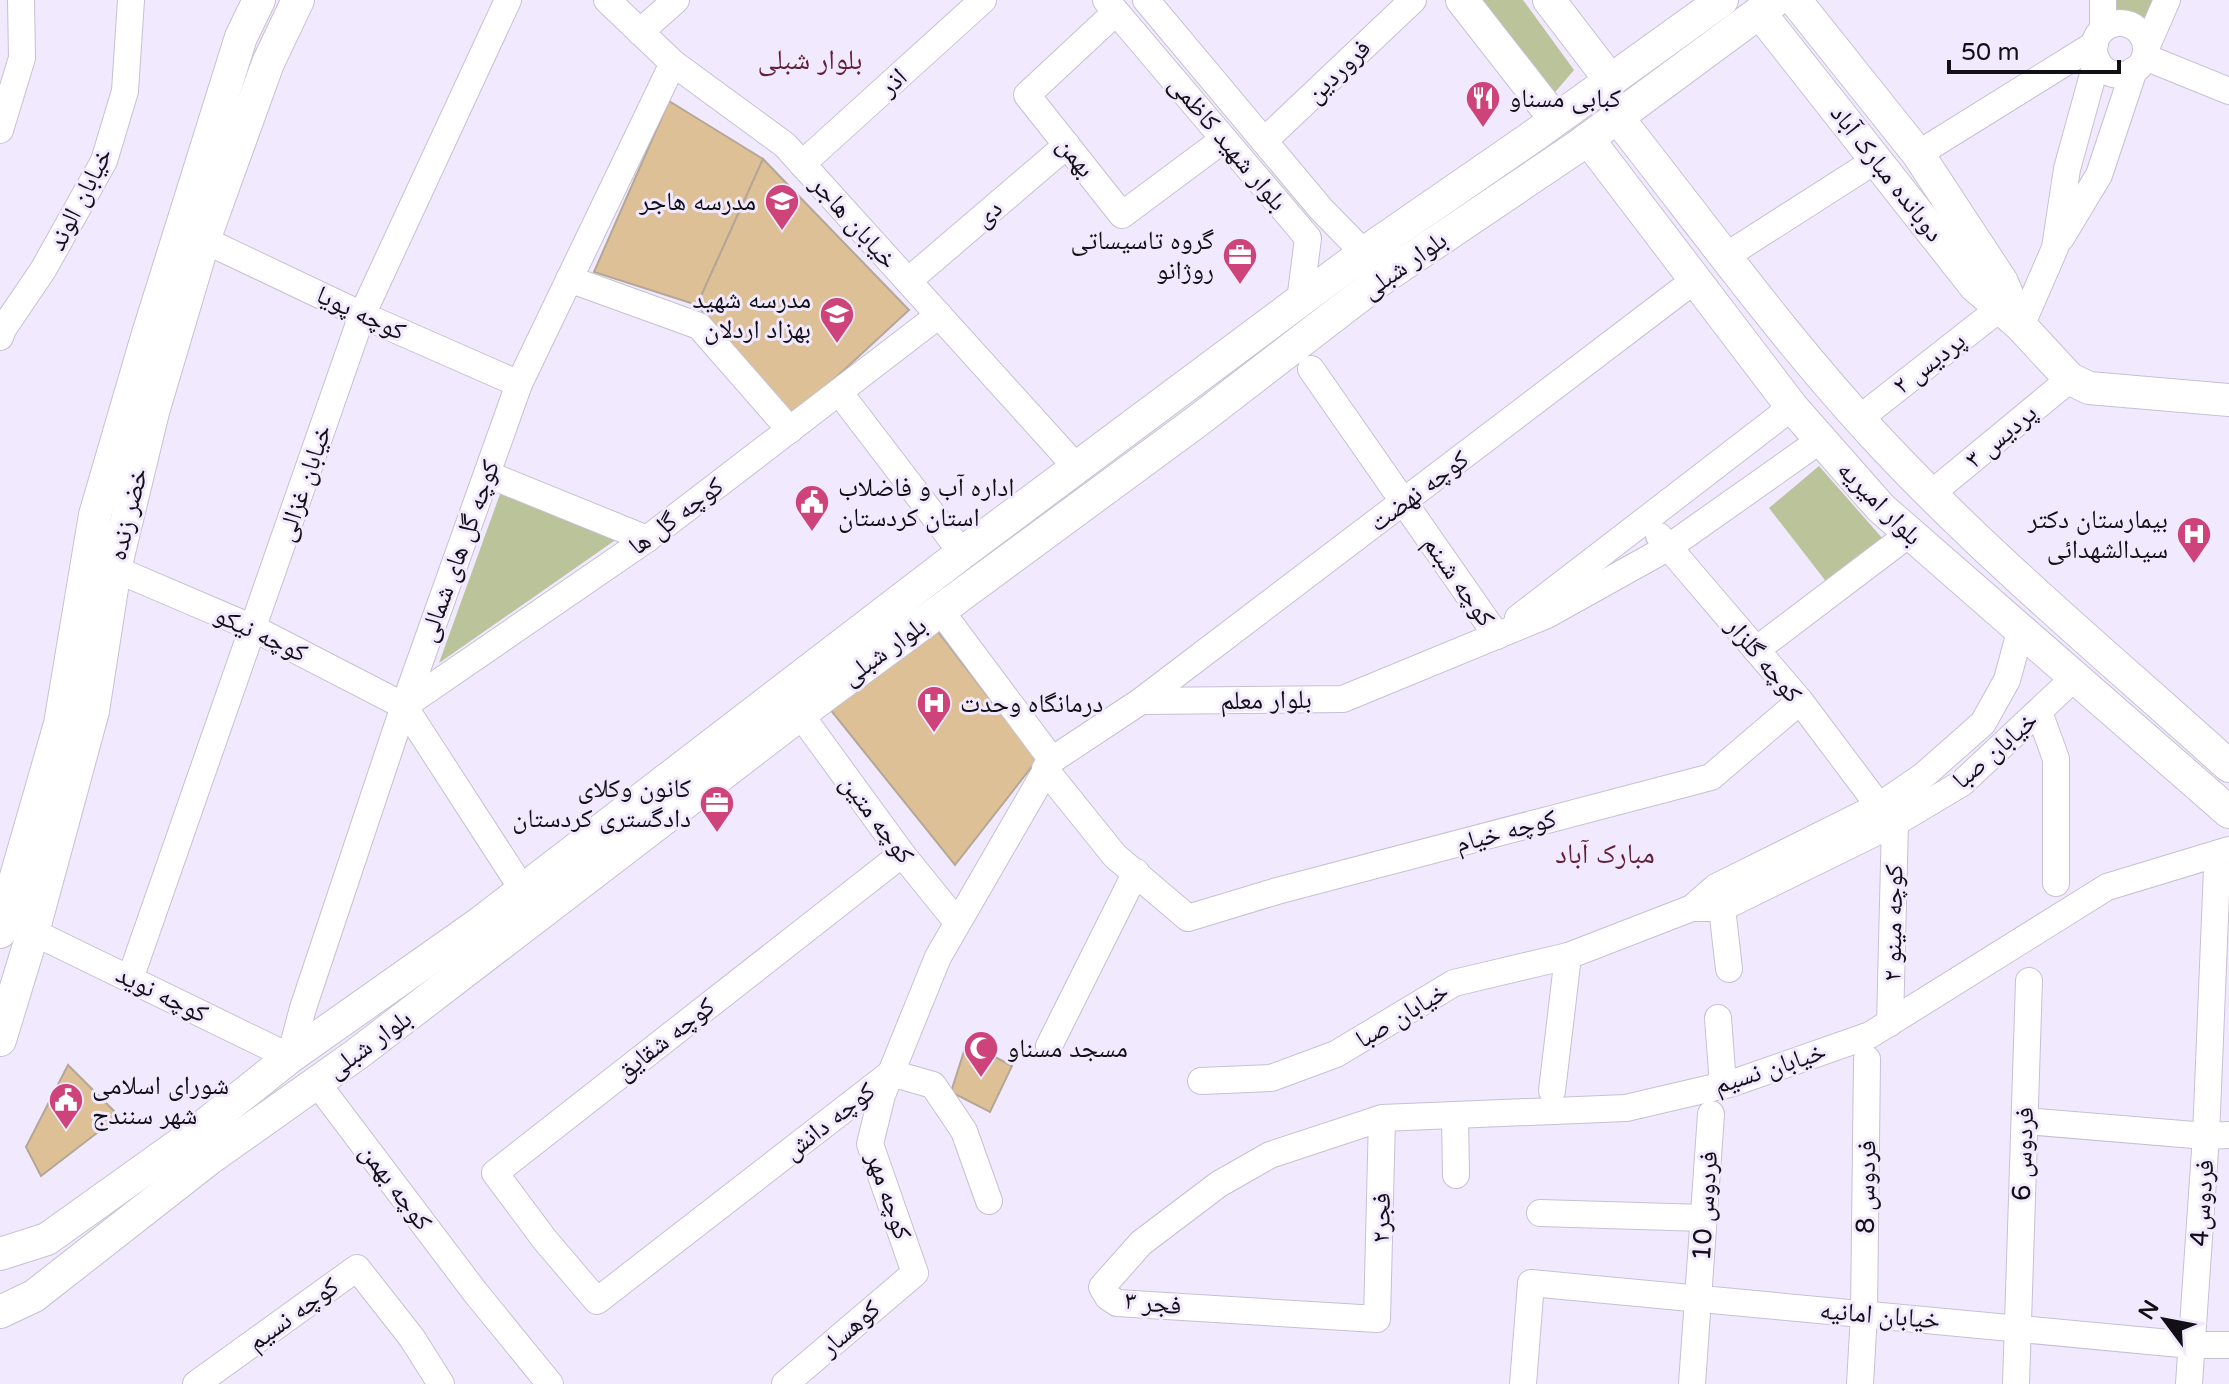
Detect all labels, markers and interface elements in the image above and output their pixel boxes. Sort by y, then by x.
scale bar [1949,24,2119,74]
street label: فروردین [1299,33,1377,109]
text: 50 m [1961,38,2019,67]
district label: بلوار شبلی [757,43,863,77]
street label: اذر [872,61,913,103]
street label: بلوار شهید کاظمی [1162,69,1294,217]
restaurant icon: کبابی مسناو [1464,79,1502,129]
place label: کبابی مسناو [1509,83,1621,114]
street label: دوبانده مبارک آباد [1824,98,1950,248]
street label: بهمن [1051,131,1101,183]
street label: خیابان الوند [41,142,119,256]
street label: خیابان هاجر [803,168,904,275]
school or university icon: مدرسه هاجر [763,182,801,232]
place label: مدرسه هاجر [638,186,756,217]
street label: دی [968,192,1008,234]
street label: بلوار شبلی [1355,224,1453,306]
place label: گروه تاسیساتی روژانو [1071,225,1214,286]
office icon: گروه تاسیساتی روژانو [1221,236,1259,286]
street label: کوچه پویا [311,279,411,347]
place label: مدرسه شهید بهزاد اردلان [692,284,811,345]
school or university icon: مدرسه شهید بهزاد اردلان [818,295,856,345]
street label: پردیس ۲ [1886,325,1972,401]
street label: پردیس ۳ [1959,397,2043,475]
street label: خیابان غزالی [270,421,338,545]
street label: کوچه نهضت [1363,443,1475,538]
street label: بلوار امیریه [1831,454,1929,552]
street label: کوچه گل های شمالی [412,456,506,646]
street label: خضر زنده [102,465,154,563]
street label: کوچه گل ها [622,470,730,562]
place label: اداره آب و فاضلاب استان کردستان [838,472,1014,533]
public building icon: اداره آب و فاضلاب استان کردستان [793,483,831,533]
place label: بیمارستان دکتر سیدالشهدائی [2027,504,2168,565]
hospital icon: بیمارستان دکتر سیدالشهدائی [2175,515,2213,565]
street label: کوچه شبنم [1416,530,1502,633]
street label: کوچه نیکو [210,599,312,669]
street label: بلوار شبلی [835,610,933,692]
street label: کوچه گلزار [1719,610,1809,709]
hospital icon: درمانگاه وحدت [915,684,953,734]
street label: بلوار معلم [1220,684,1312,717]
place label: درمانگاه وحدت [960,688,1103,719]
street label: خیابان صبا [1946,705,2044,795]
street label: کوچه متین [833,768,921,870]
place label: کانون وکلای دادگستری کردستان [512,773,691,834]
office icon: کانون وکلای دادگستری کردستان [698,784,736,834]
street label: کوچه خیام [1452,803,1561,861]
district label: مبارک آباد [1555,837,1655,871]
street label: کوچه مینو ۲ [1876,864,1910,982]
street label: کوچه نوید [111,958,213,1030]
street label: خیابان صبا [1350,975,1454,1055]
street label: کوچه شقایق [609,991,721,1087]
street label: بلوار شبلی [320,1003,418,1085]
mosque icon: مسجد مسناو [962,1029,1000,1079]
place label: مسجد مسناو [1007,1033,1128,1064]
street label: خیابان نسیم [1710,1035,1830,1102]
place label: شورای اسلامی شهر سنندج [92,1070,229,1131]
street label: کوچه دانش [777,1075,881,1167]
public building icon: شورای اسلامی شهر سنندج [47,1081,85,1131]
street label: فردوس 6 [2006,1107,2040,1201]
street label: کوچه بهمن [353,1137,439,1237]
street label: فردوس 8 [1850,1140,1882,1234]
street label: کوچه مهر [859,1147,918,1244]
street label: فردوس 10 [1686,1150,1724,1262]
street label: فردوس4 [2184,1159,2220,1247]
street label: فجر۲ [1365,1193,1397,1243]
street label: کوچه نسیم [241,1270,346,1358]
north arrow [2125,1280,2205,1360]
street label: فجر ۳ [1123,1285,1183,1321]
street label: کوهسار [813,1293,887,1363]
street label: خیابان امانیه [1818,1294,1942,1336]
text: N [2133,1296,2165,1324]

